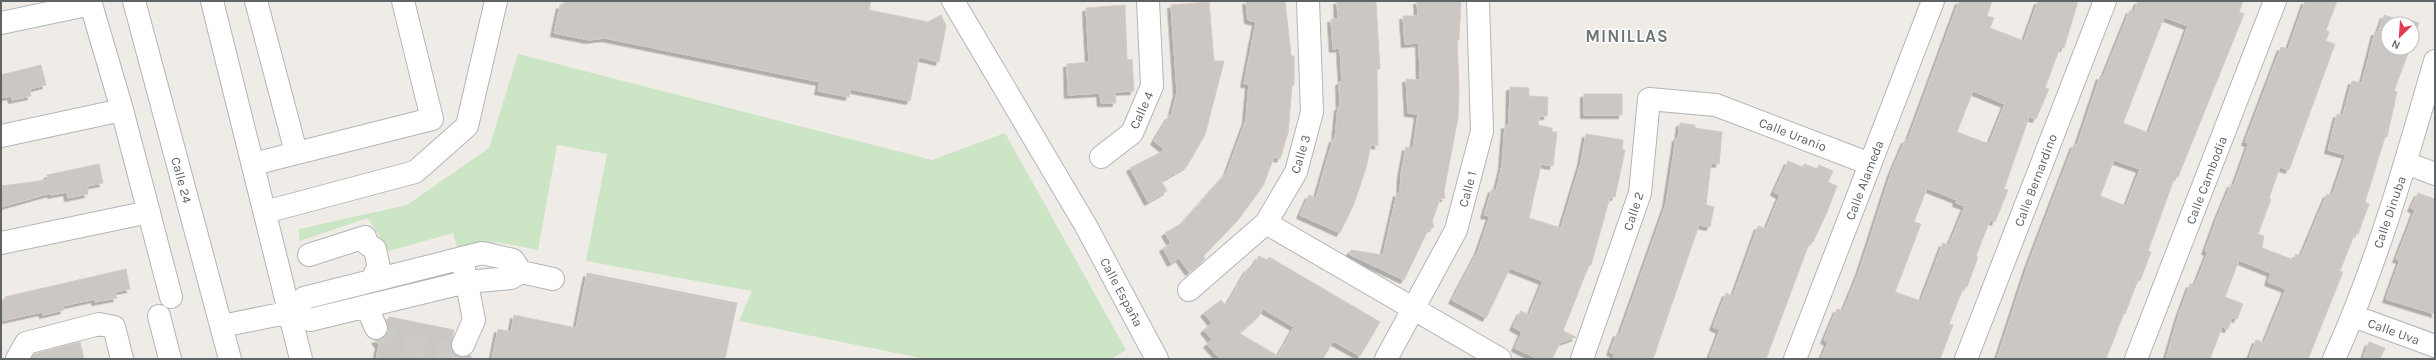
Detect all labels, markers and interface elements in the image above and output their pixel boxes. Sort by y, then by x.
north arrow [2380,16,2420,56]
district label: MINILLAS [1585,26,1669,46]
text: N [2390,37,2402,52]
street label: Calle 4 [1127,89,1156,131]
street label: Calle Uranio [1757,115,1829,154]
street label: Calle Bernardino [2011,132,2060,229]
street label: Calle 3 [1287,133,1313,175]
street label: Calle Cambodia [2183,134,2230,226]
street label: Calle Alameda [1842,138,1887,222]
street label: Calle 24 [168,156,195,205]
street label: Calle 1 [1456,170,1479,209]
street label: Calle Dinuba [2370,174,2409,250]
street label: Calle 2 [1620,190,1647,232]
street label: Calle España [1097,255,1146,329]
street label: Calle Uva [2366,315,2422,348]

